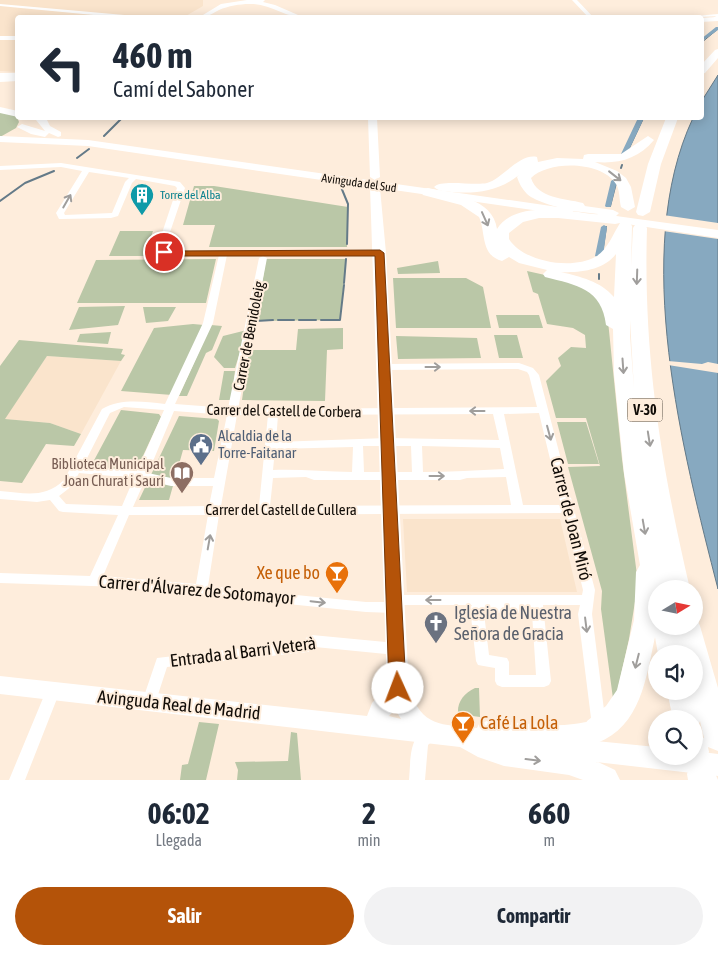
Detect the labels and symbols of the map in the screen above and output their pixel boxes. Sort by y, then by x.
street label: Avinguda del Sud [321,171,397,195]
one-way arrow [608,171,621,182]
building icon: Torre del Alba [129,182,155,216]
place label: Torre del Alba [160,188,221,202]
one-way arrow [62,194,72,209]
one-way arrow [480,212,490,227]
pin [143,231,185,273]
one-way arrow [633,268,642,284]
street label: Carrer de Benidoleig [230,279,268,392]
one-way arrow [618,358,627,374]
one-way arrow [425,362,441,372]
road number: V-30 [628,398,662,422]
street label: Carrer del Castell de Corbera [206,401,362,420]
one-way arrow [469,406,486,416]
one-way arrow [544,425,554,441]
place label: Alcaldia de la Torre-Faitanar [218,427,297,461]
one-way arrow [644,430,654,446]
public building icon: Alcaldia de la Torre-Faitanar [188,432,214,466]
place label: Biblioteca Municipal Joan Churat i Saurí [51,455,165,489]
street label: Carrer de Joan Miró [546,455,597,583]
library icon: Biblioteca Municipal Joan Churat i Saurí [169,460,195,494]
one-way arrow [428,471,445,481]
street label: Carrer del Castell de Cullera [205,501,357,518]
one-way arrow [640,519,650,535]
one-way arrow [205,534,215,550]
bar icon: Xe que bo [324,560,350,594]
place label: Xe que bo [257,562,320,583]
street label: Carrer d'Álvarez de Sotomayor [98,570,297,609]
north arrow [648,580,702,635]
one-way arrow [425,595,441,605]
one-way arrow [310,597,326,607]
place label: Iglesia de Nuestra Señora de Gracia [454,602,572,644]
church icon: Iglesia de Nuestra Señora de Gracia [423,610,449,644]
one-way arrow [581,617,591,633]
street label: Entrada al Barri Veterà [169,632,317,671]
one-way arrow [632,653,641,669]
position arrow [371,661,423,713]
street label: Avinguda Real de Madrid [96,685,262,724]
bar icon: Café La Lola [450,710,476,744]
place label: Café La Lola [480,712,558,733]
one-way arrow [525,755,541,765]

